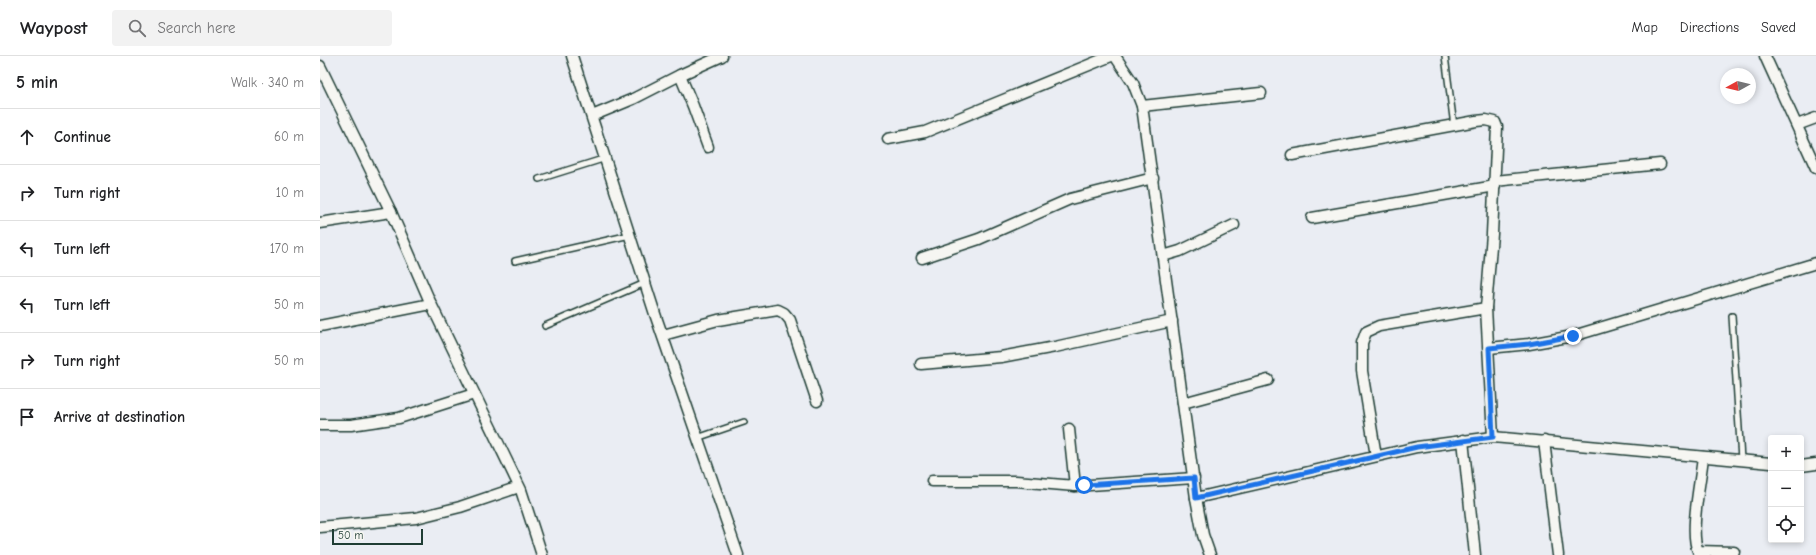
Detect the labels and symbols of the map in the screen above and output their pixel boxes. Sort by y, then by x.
north arrow [1720,68,1756,104]
route end [1564,327,1582,345]
route start [1075,476,1093,494]
scale bar [332,527,423,546]

